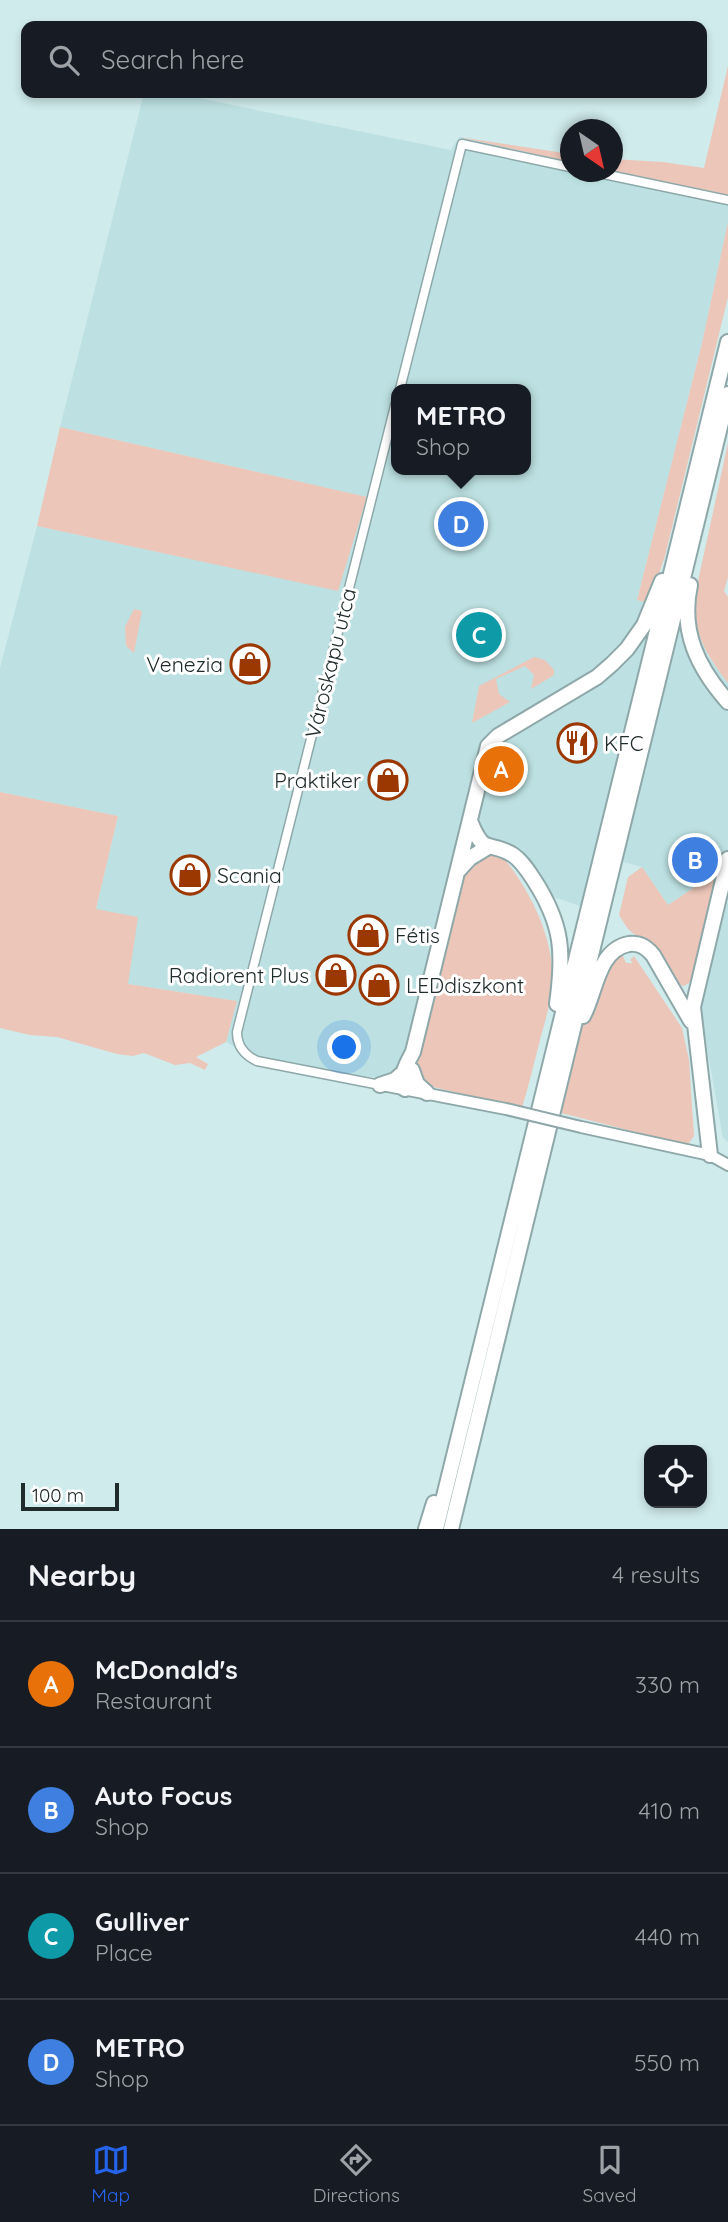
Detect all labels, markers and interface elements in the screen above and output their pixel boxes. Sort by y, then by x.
search box [21,21,707,98]
icon: search [45,41,83,79]
text: Search here [101,43,245,76]
north arrow [560,119,623,182]
popup [391,384,531,475]
text: METRO [416,399,506,432]
text: Shop [416,432,470,461]
pin: D [438,498,484,550]
street label: Városkapu utca [299,585,361,741]
pin: C [456,609,502,661]
shop icon: Venezia [229,643,271,685]
place label: Venezia [146,651,223,677]
restaurant icon: KFC [556,722,598,764]
place label: KFC [604,730,644,756]
pin: A [478,743,524,795]
shop icon: Praktiker [367,759,409,801]
place label: Praktiker [274,767,361,793]
pin: B [672,834,718,886]
shop icon: Scania [169,854,211,896]
place label: Scania [217,862,282,888]
shop icon: Fétis [347,914,389,956]
place label: Fétis [395,922,440,948]
shop icon: Radiorent Plus [315,954,357,996]
place label: Radiorent Plus [169,962,309,988]
shop icon: LEDdiszkont [358,964,400,1006]
place label: LEDdiszkont [406,972,524,998]
your location [327,1030,361,1064]
map controls [644,1445,707,1508]
button: locate [644,1445,707,1508]
scale bar [21,1480,119,1512]
text: 100 m [32,1483,84,1507]
text: Nearby [28,1556,136,1594]
text: 4 results [612,1560,700,1589]
text: McDonald's [95,1653,238,1686]
text: A [44,1670,58,1699]
text: 330 m [635,1670,700,1699]
text: Restaurant [95,1686,212,1715]
text: Auto Focus [95,1779,232,1812]
text: B [43,1796,59,1825]
text: 410 m [639,1796,700,1825]
text: Shop [95,1812,149,1841]
text: Gulliver [95,1905,190,1938]
text: C [44,1922,58,1951]
text: 440 m [635,1922,700,1951]
text: Place [95,1938,153,1967]
text: METRO [95,2031,185,2064]
text: D [43,2048,59,2077]
text: 550 m [634,2048,700,2077]
text: Shop [95,2064,149,2093]
tab: Map [91,2141,130,2207]
tab: Directions [313,2141,400,2207]
tab: Saved [582,2141,637,2207]

